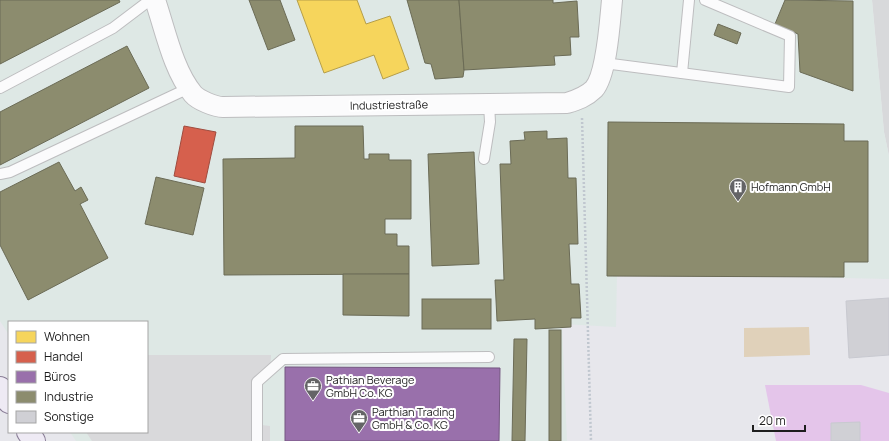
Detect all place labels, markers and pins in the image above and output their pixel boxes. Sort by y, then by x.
building icon: Hofmann GmbH [728,177,748,202]
place label: Hofmann GmbH [751,179,831,194]
place label: Pathian Beverage GmbH Co. KG [326,372,415,400]
office icon: Pathian Beverage GmbH Co. KG [303,376,323,401]
place label: Parthian Trading GmbH & Co. KG [372,404,455,432]
office icon: Parthian Trading GmbH & Co. KG [349,408,369,433]

